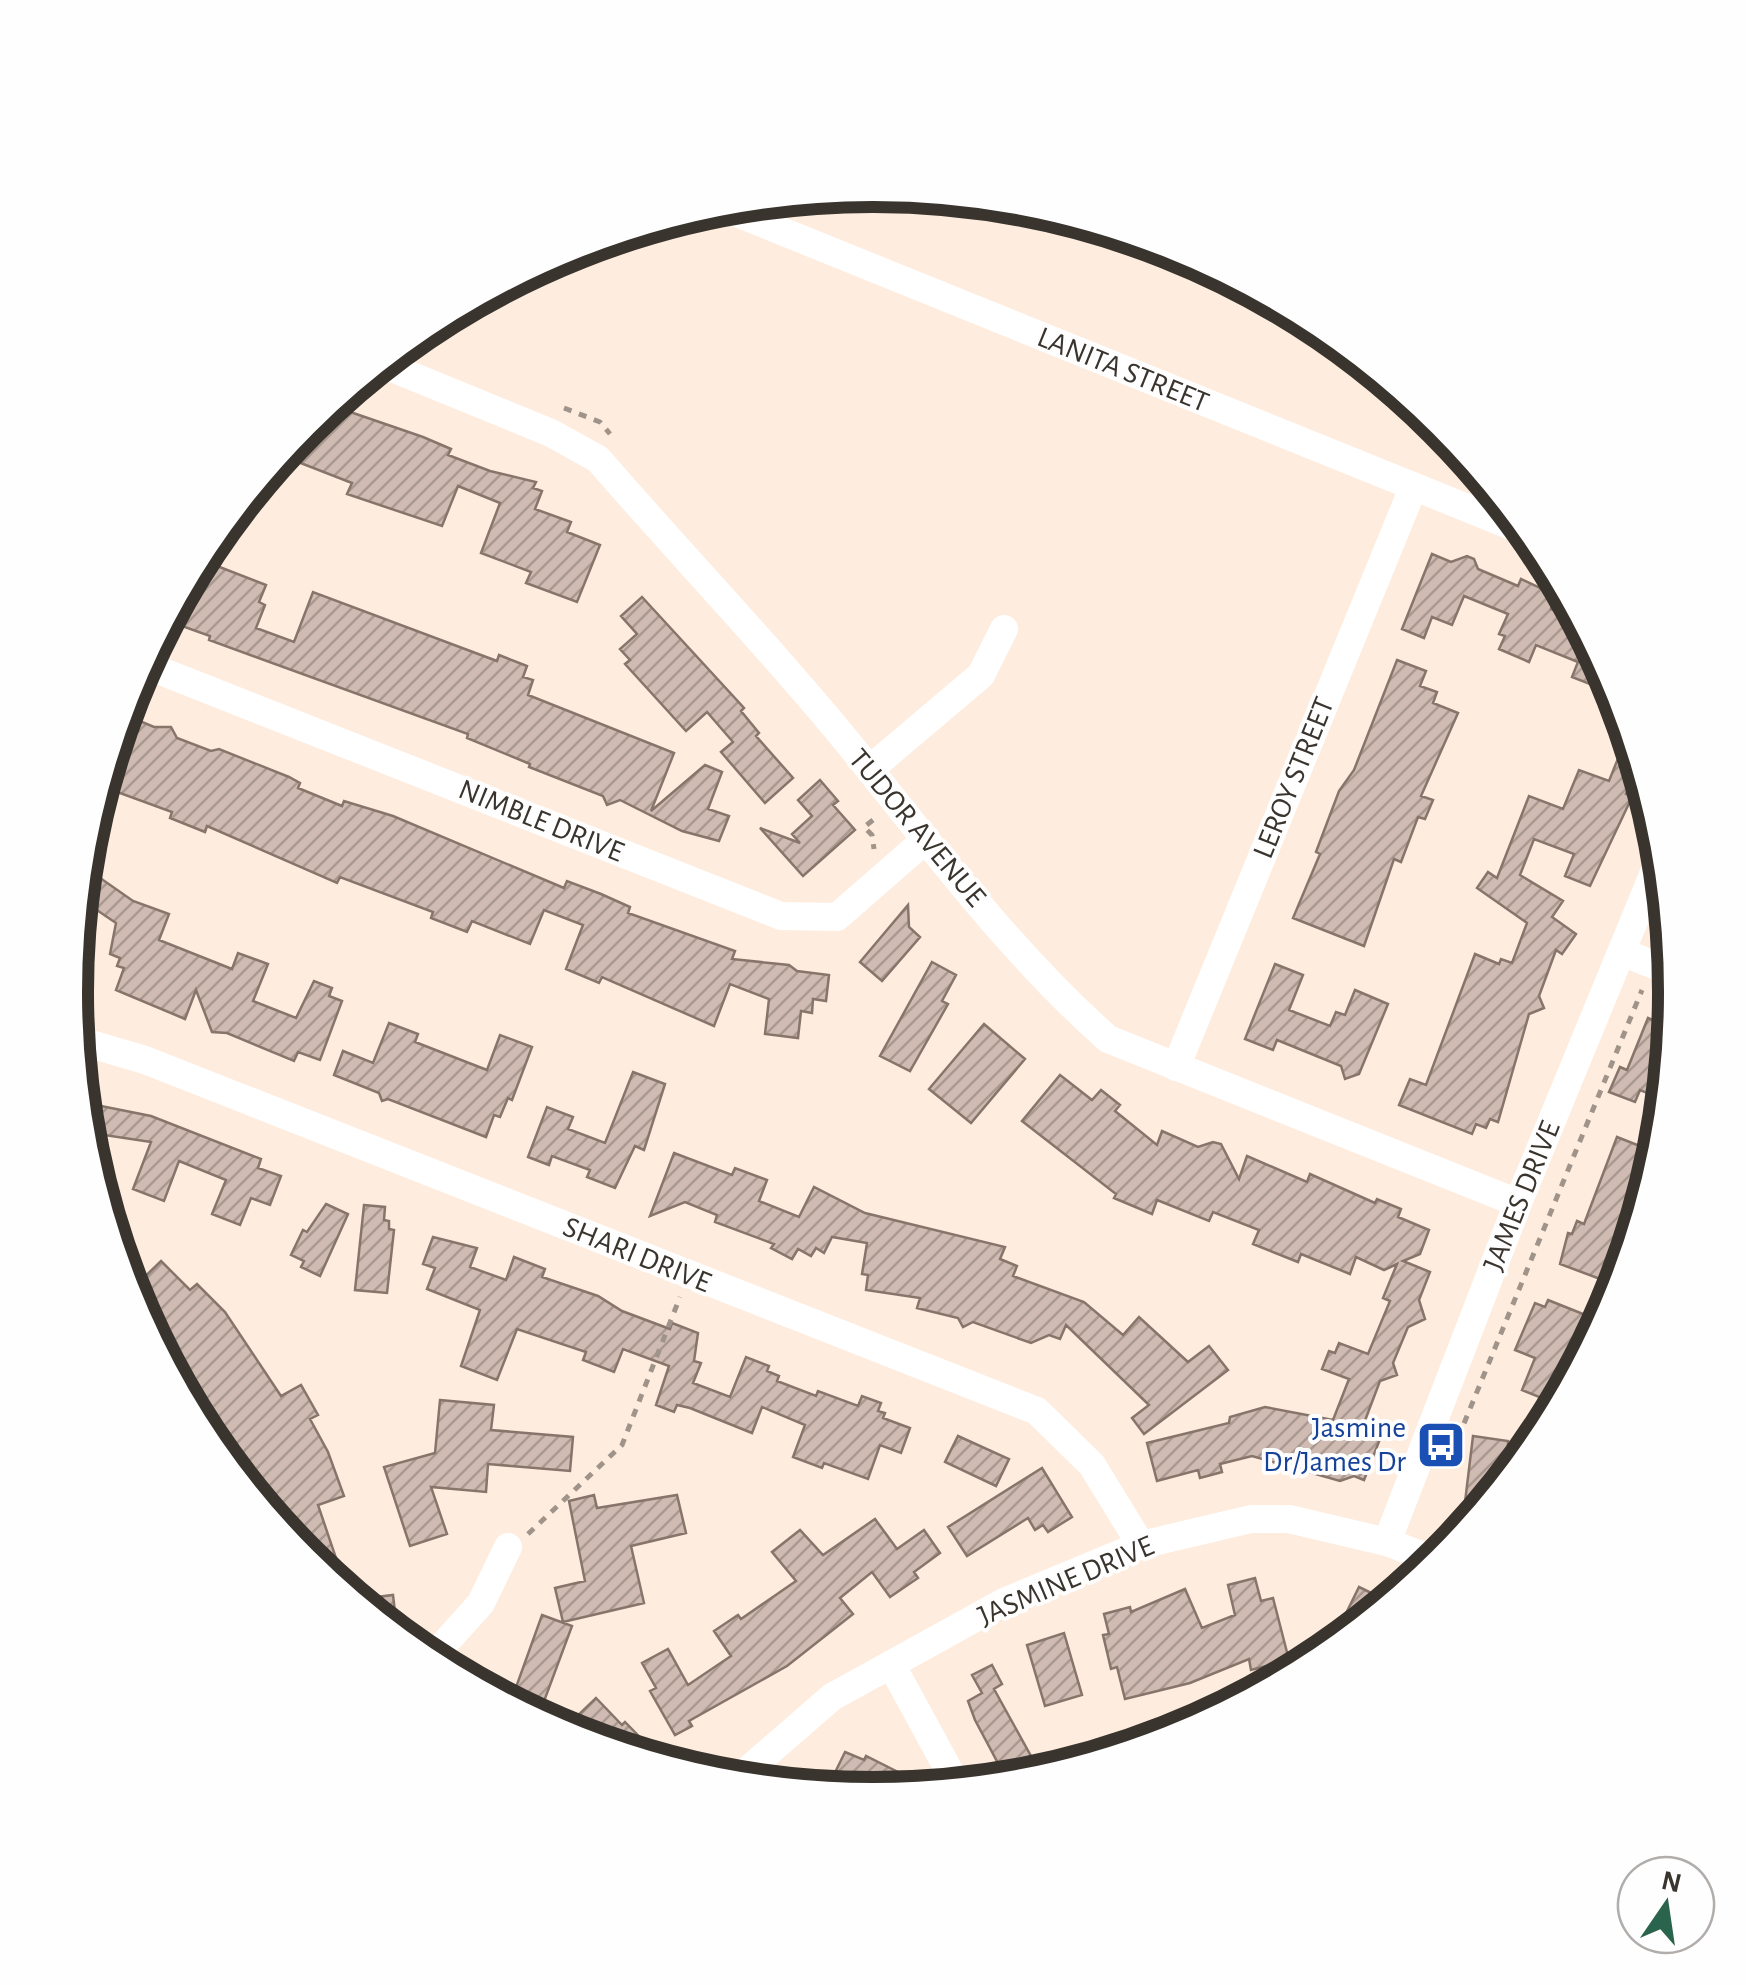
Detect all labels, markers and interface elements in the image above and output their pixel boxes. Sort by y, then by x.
street label: LANITA STREET [1033,322,1213,418]
street label: LEROY STREET [1248,693,1340,863]
street label: TUDOR AVENUE [843,744,991,912]
street label: NIMBLE DRIVE [454,774,628,868]
street label: JAMES DRIVE [1478,1117,1566,1275]
street label: SHARI DRIVE [559,1212,715,1298]
place label: Jasmine Dr/James Dr [1263,1413,1406,1477]
bus stop icon: Jasmine Dr/James Dr [1415,1419,1467,1471]
street label: JASMINE DRIVE [974,1531,1158,1631]
north arrow [1616,1855,1716,1955]
text: N [1659,1867,1684,1898]

